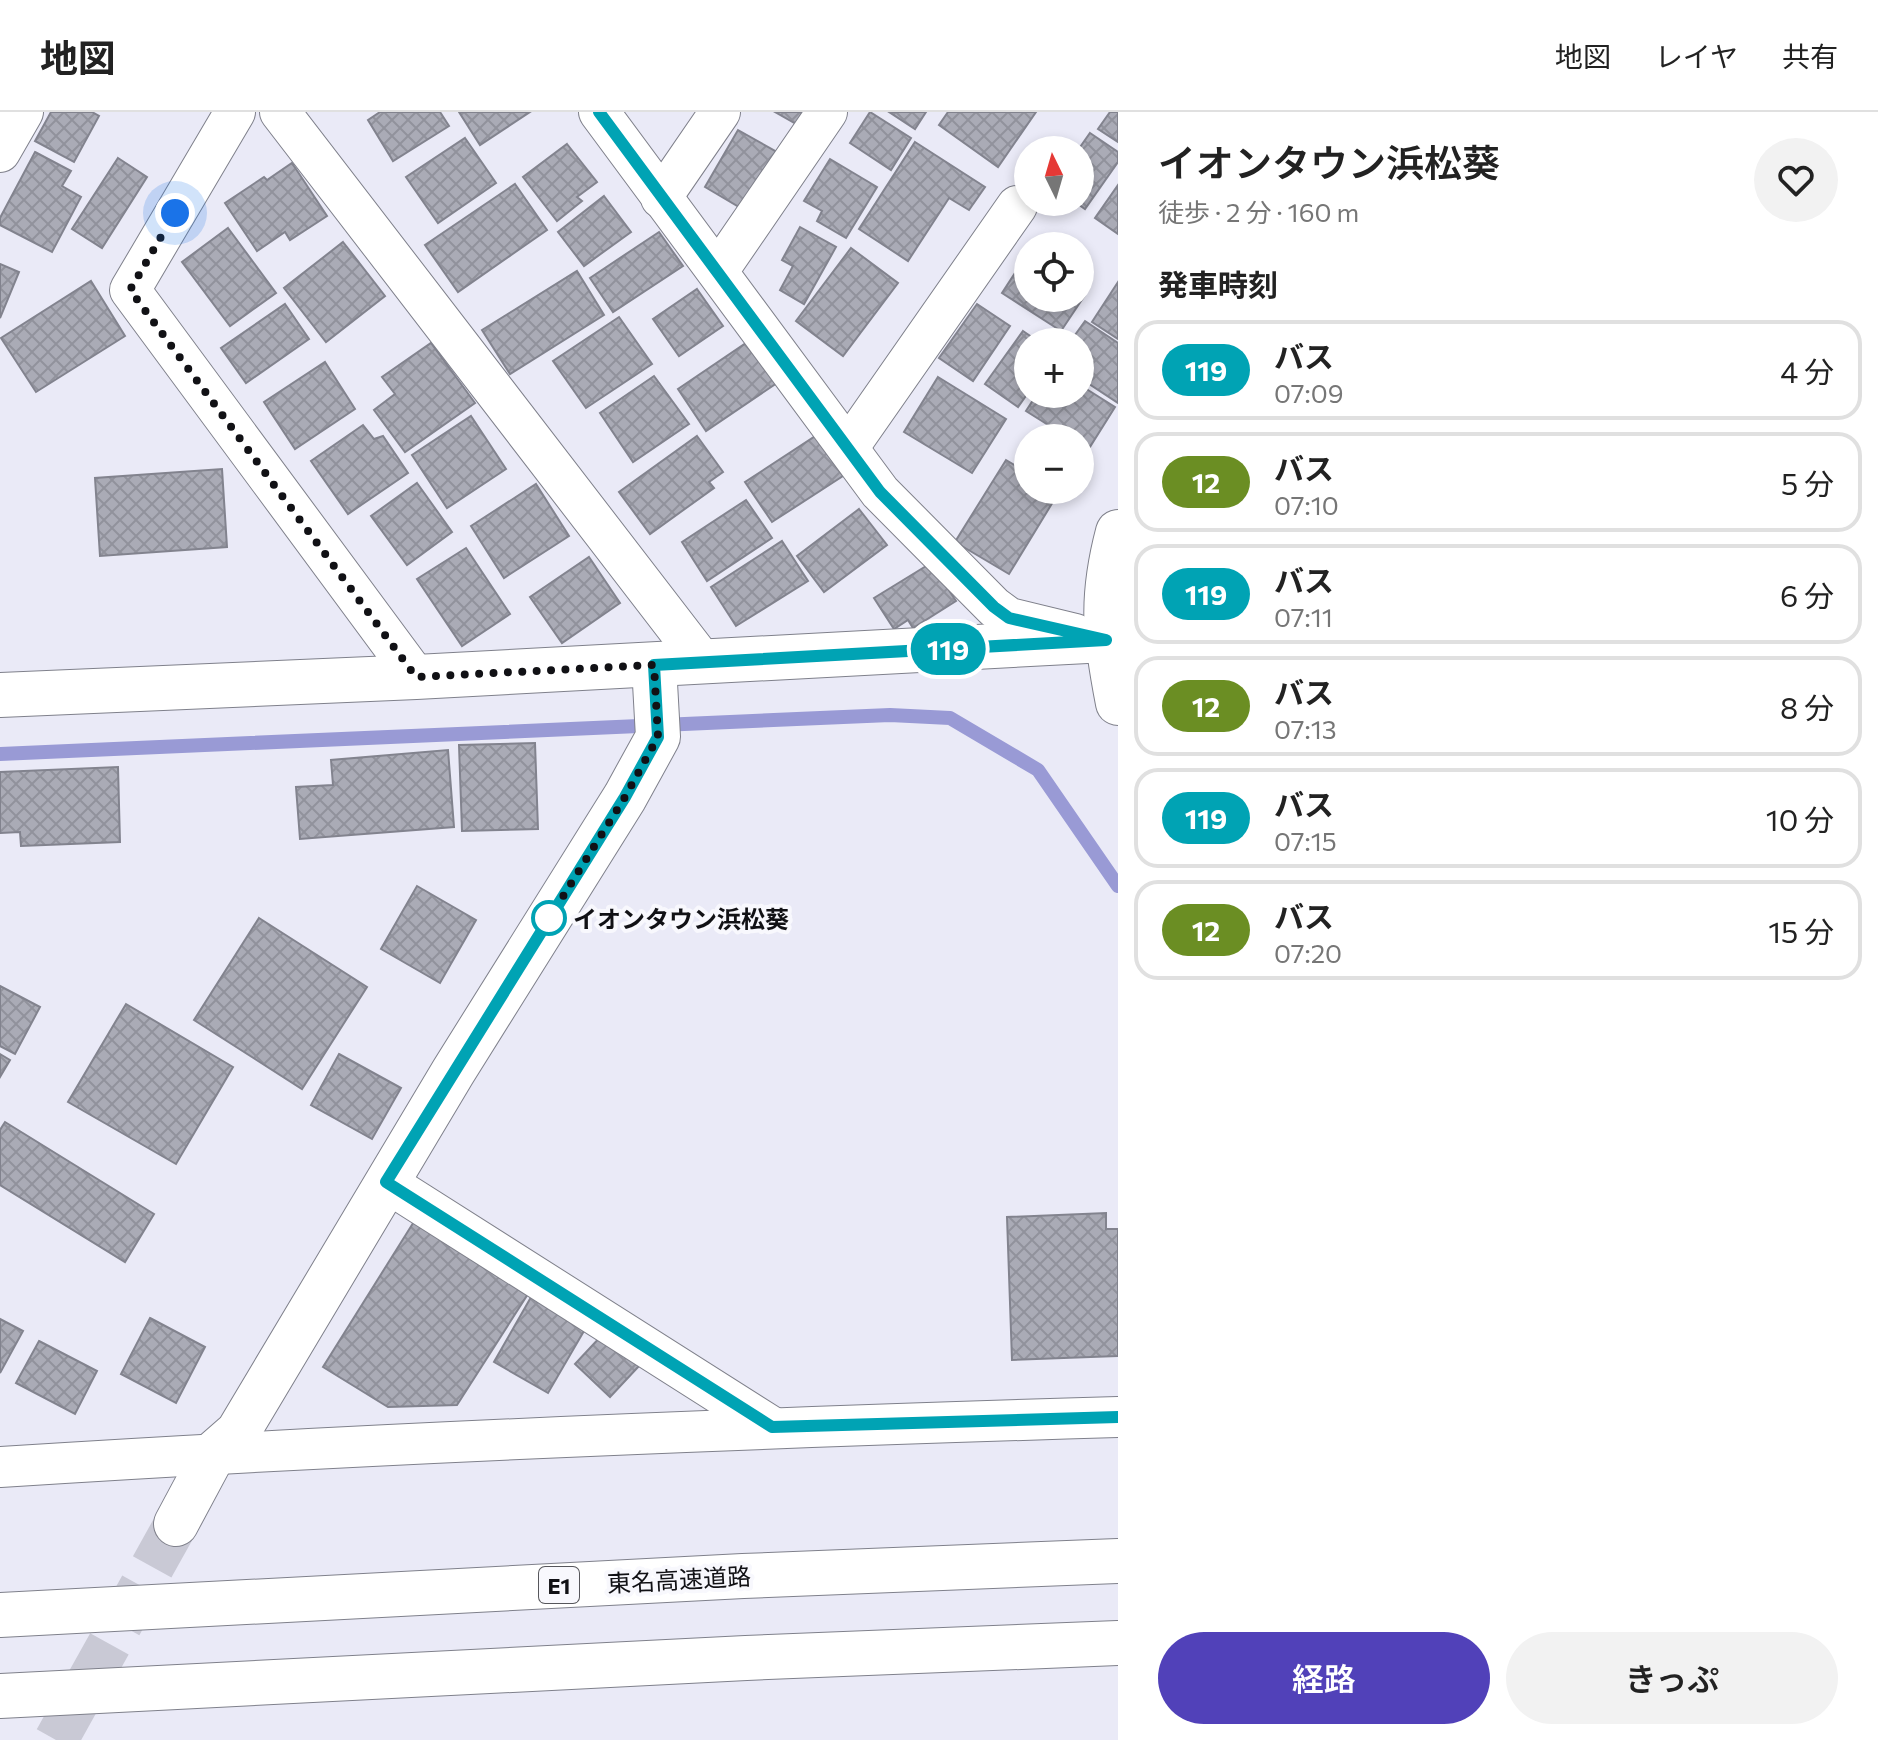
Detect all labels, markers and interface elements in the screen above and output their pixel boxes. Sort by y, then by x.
text: 地図 [40,33,116,80]
text: 地図 [1555,39,1611,73]
text: レイヤ [1655,39,1738,73]
text: 共有 [1782,39,1838,73]
north arrow [1014,136,1094,216]
map controls [1014,136,1094,504]
text: イオンタウン浜松葵 [1158,138,1500,185]
button: heart [1754,138,1838,222]
your location [155,193,195,233]
text: 徒歩 · 2 分 · 160 m [1158,196,1359,227]
button: locate [1014,232,1094,312]
text: 発車時刻 [1158,265,1278,302]
button: + [1014,328,1094,408]
text: バス [1274,337,1334,374]
text: 4 分 [1780,352,1834,389]
text: 119 [1185,353,1227,387]
text: 07:09 [1274,377,1343,408]
button: − [1014,424,1094,504]
text: バス [1274,449,1334,486]
text: 5 分 [1781,464,1834,501]
text: 12 [1192,465,1220,499]
text: 07:10 [1274,489,1339,520]
text: バス [1274,561,1334,598]
text: 6 分 [1780,576,1834,613]
text: 119 [1185,577,1227,611]
text: 07:11 [1274,601,1333,632]
line badge: 119 [902,623,994,675]
text: 119 [927,632,969,666]
text: バス [1274,673,1334,710]
text: 8 分 [1780,688,1834,725]
text: 12 [1192,689,1220,723]
text: 07:13 [1274,713,1337,744]
text: バス [1274,785,1334,822]
text: 10 分 [1766,800,1834,837]
text: 119 [1185,801,1227,835]
text: 07:15 [1274,825,1337,856]
text: バス [1274,897,1334,934]
marker: イオンタウン浜松葵 [532,901,566,935]
place label: イオンタウン浜松葵 [573,904,789,933]
text: 15 分 [1768,912,1834,949]
text: 12 [1192,913,1220,947]
text: 07:20 [1274,937,1342,968]
street label: 東名高速道路 [606,1561,752,1597]
road number: E1 [539,1567,579,1603]
button: 経路 [1158,1632,1490,1724]
button: きっぷ [1506,1632,1838,1724]

